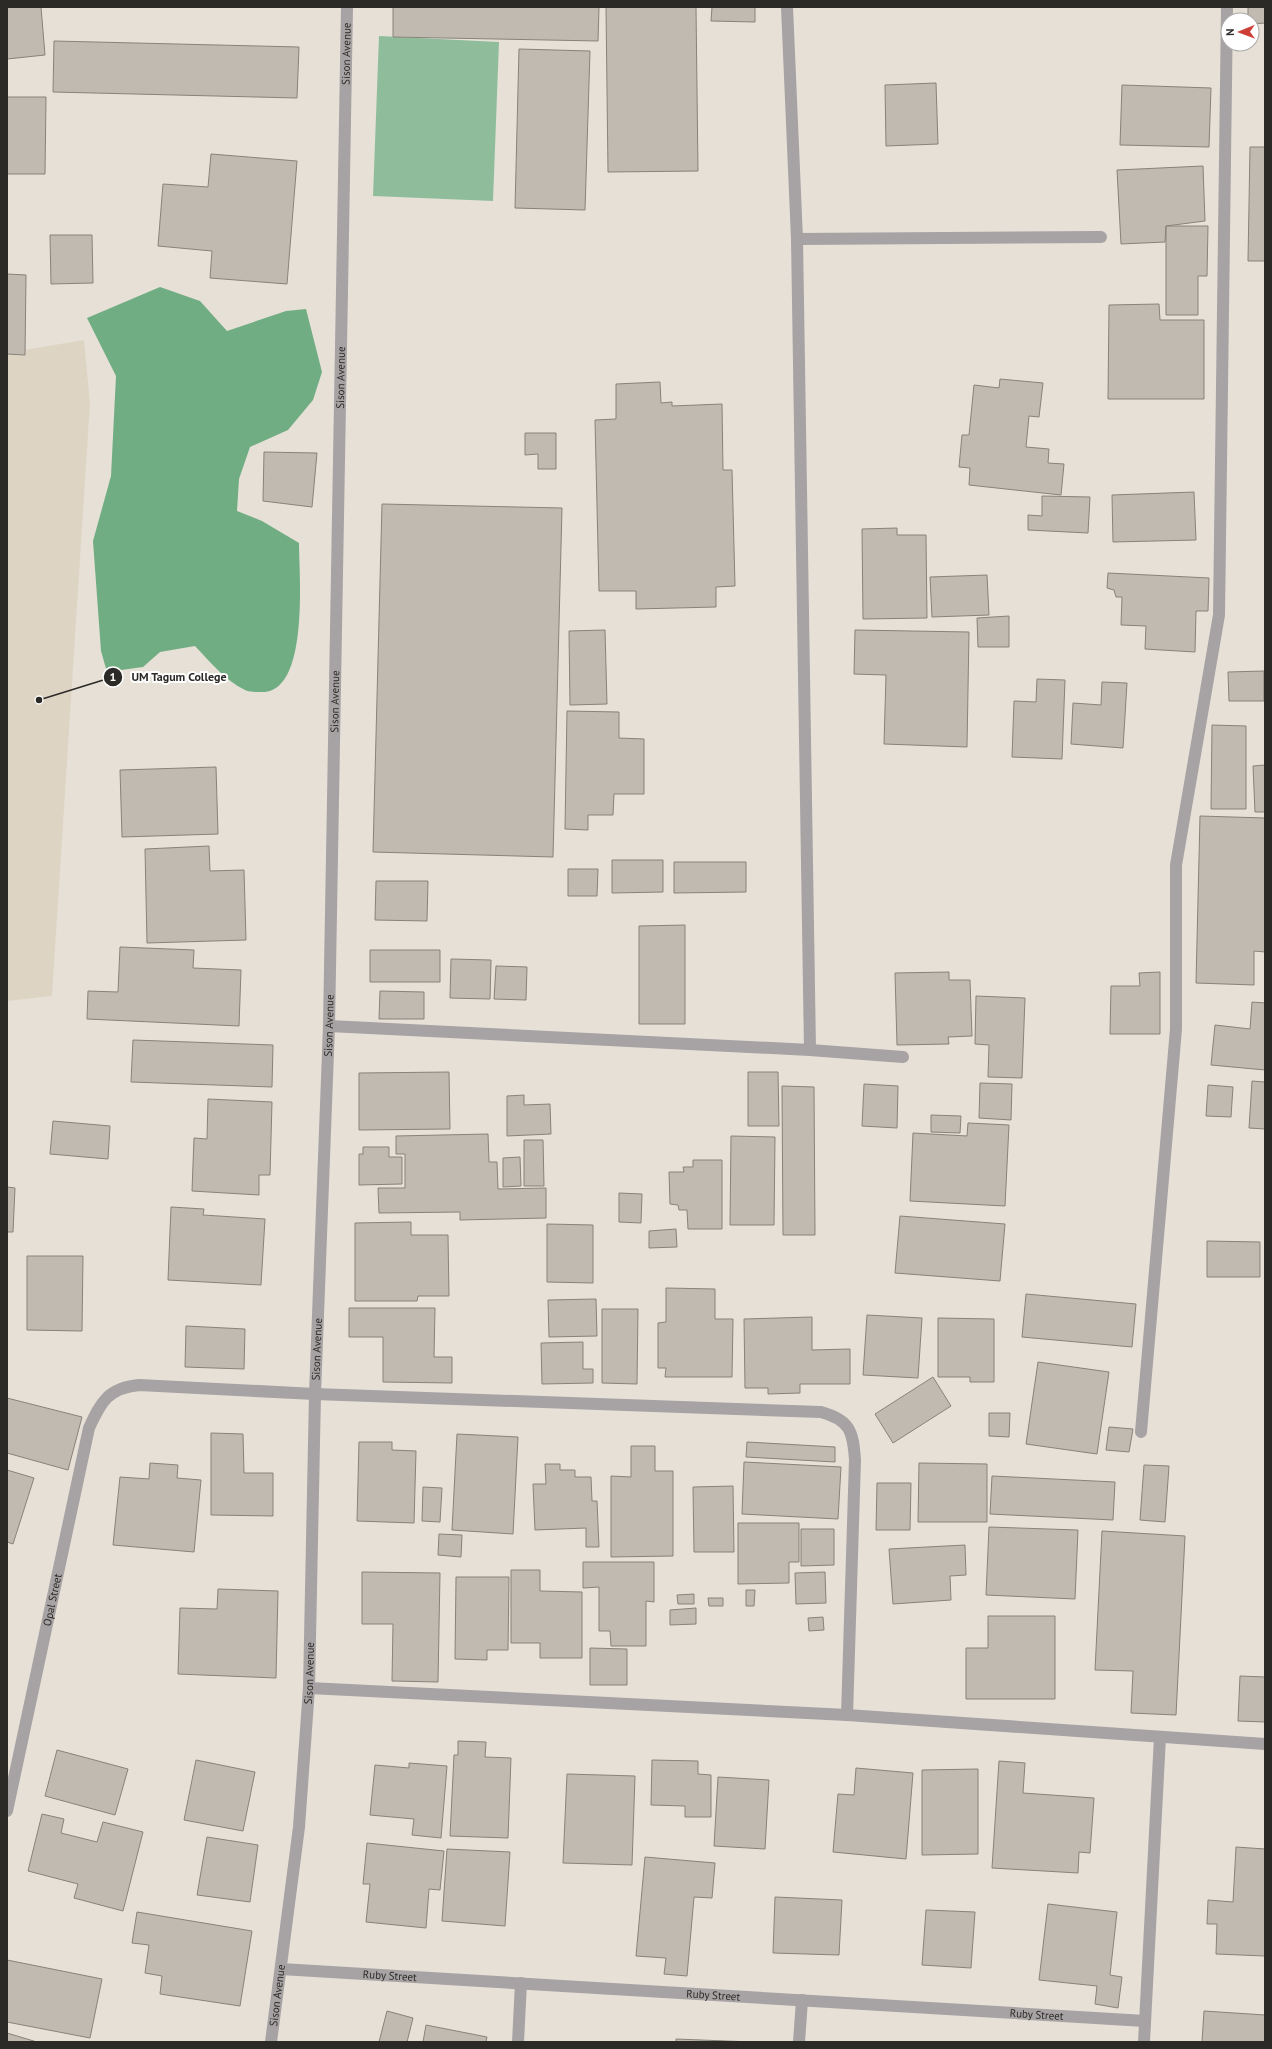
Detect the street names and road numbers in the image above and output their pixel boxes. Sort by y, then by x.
street label: Sison Avenue [339,22,354,85]
street label: Sison Avenue [333,346,348,409]
street label: Sison Avenue [327,670,342,733]
street label: Sison Avenue [321,994,337,1057]
street label: Sison Avenue [309,1317,325,1381]
street label: Opal Street [40,1572,65,1627]
street label: Sison Avenue [301,1641,317,1705]
street label: Sison Avenue [266,1963,288,2027]
street label: Ruby Street [362,1967,417,1984]
street label: Ruby Street [686,1986,741,2004]
street label: Ruby Street [1009,2006,1064,2023]

